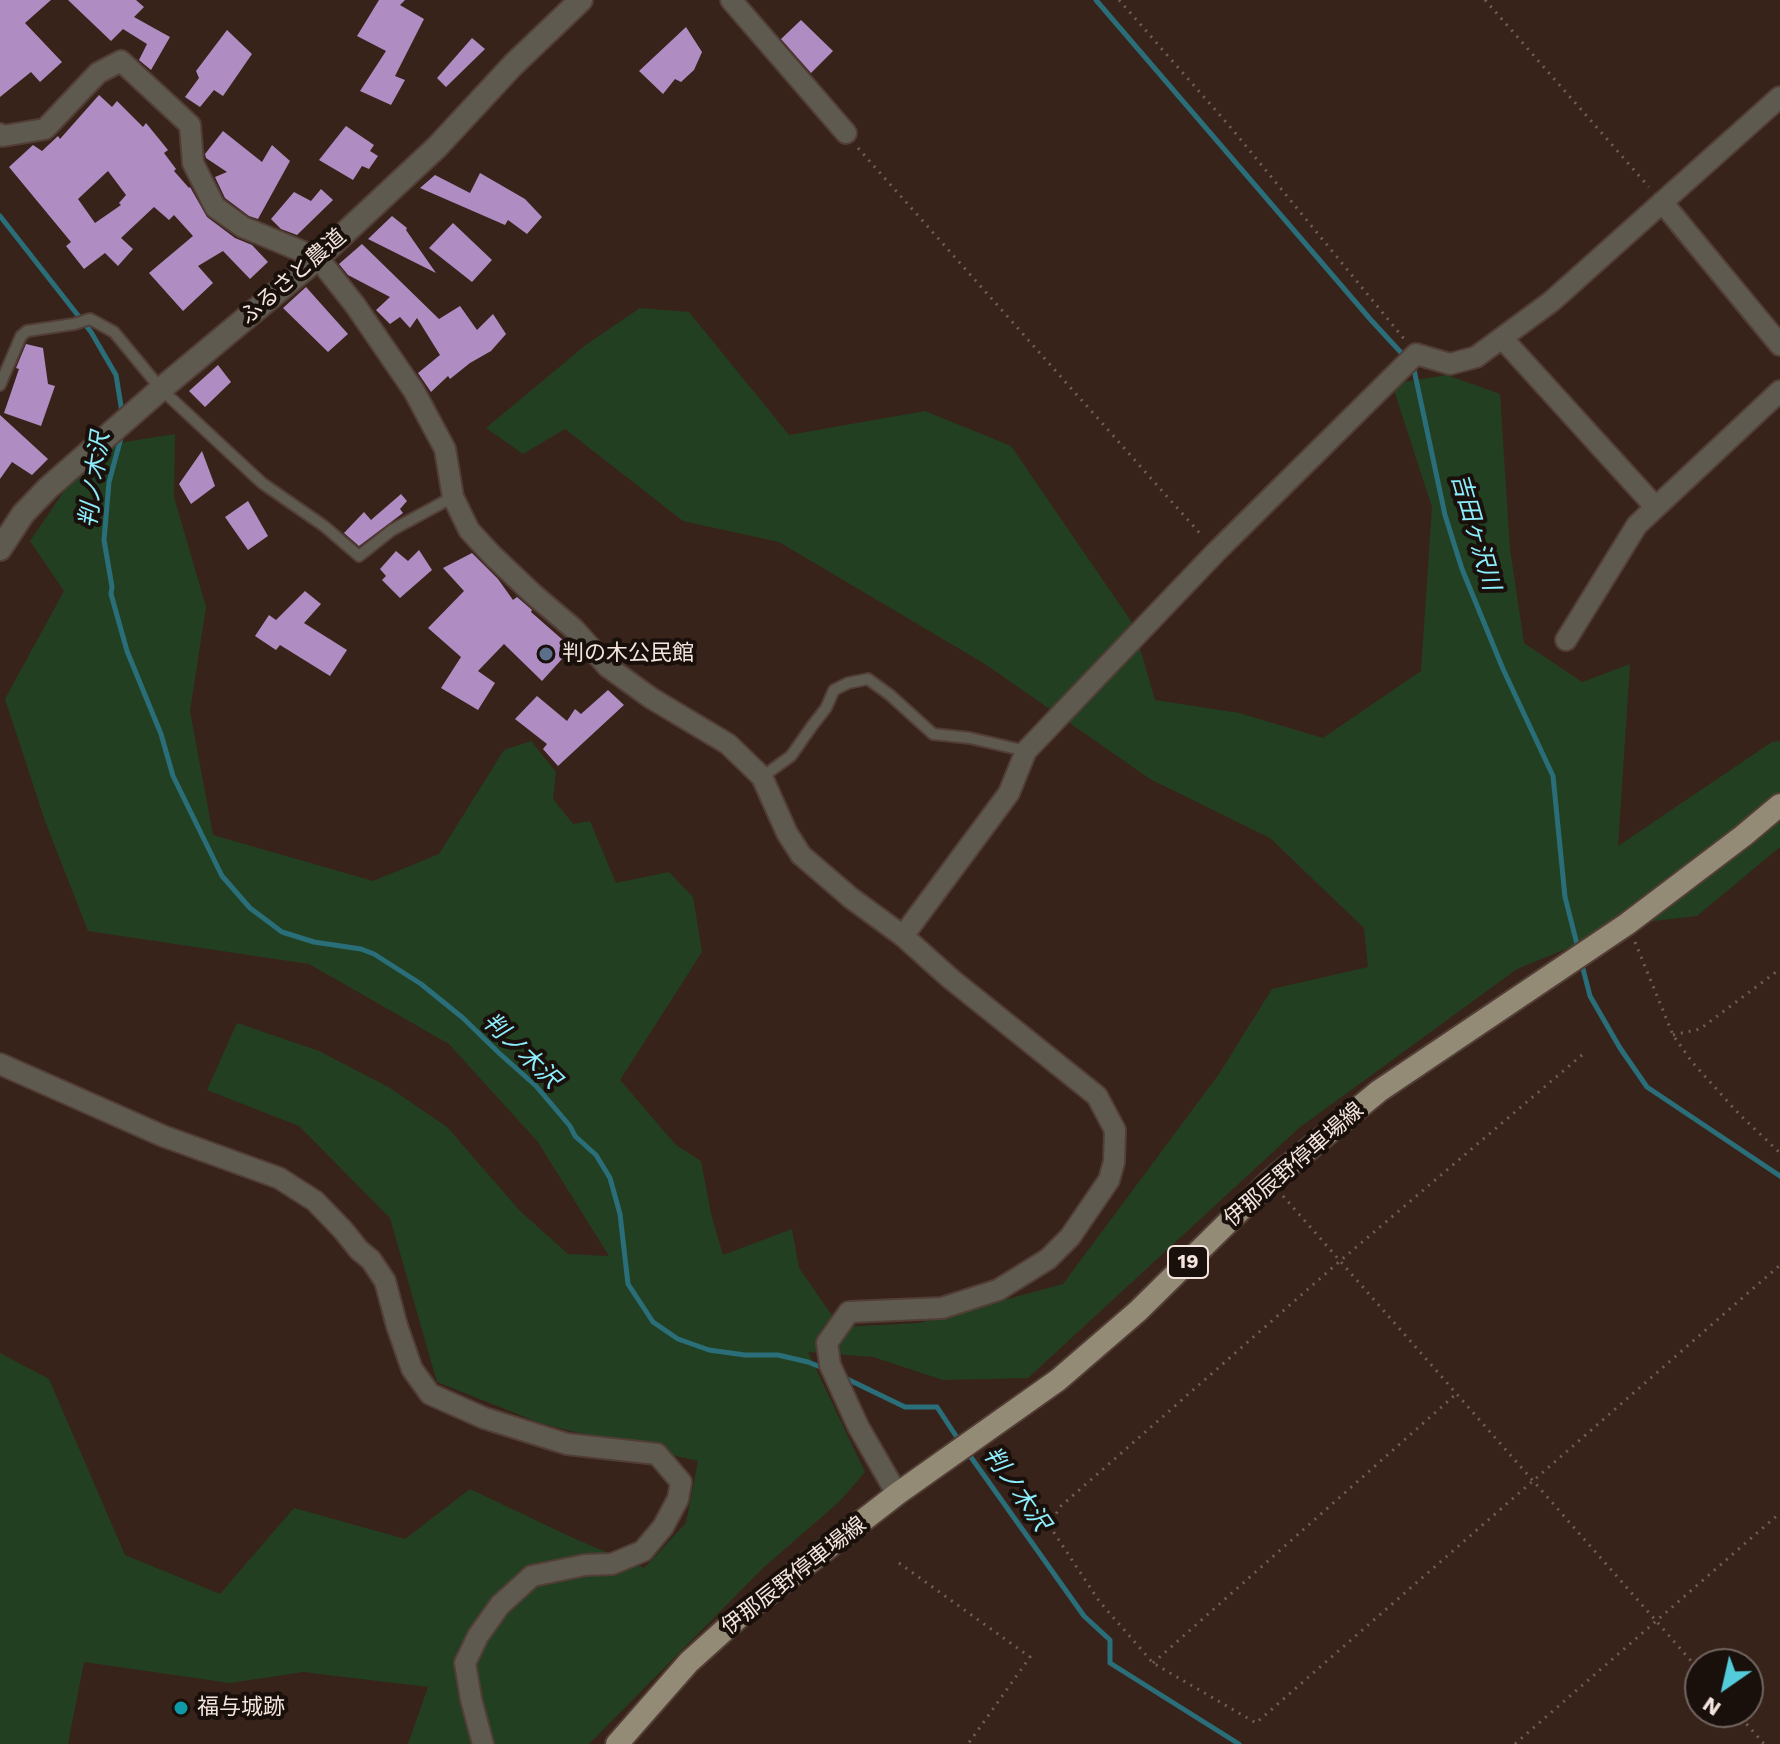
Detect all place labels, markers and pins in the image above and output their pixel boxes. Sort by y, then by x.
place label: 判の木公民館 [562,641,694,667]
marker: 判の木公民館 [537,645,555,663]
place label: 福与城跡 [197,1695,285,1721]
marker: 福与城跡 [172,1699,190,1717]

